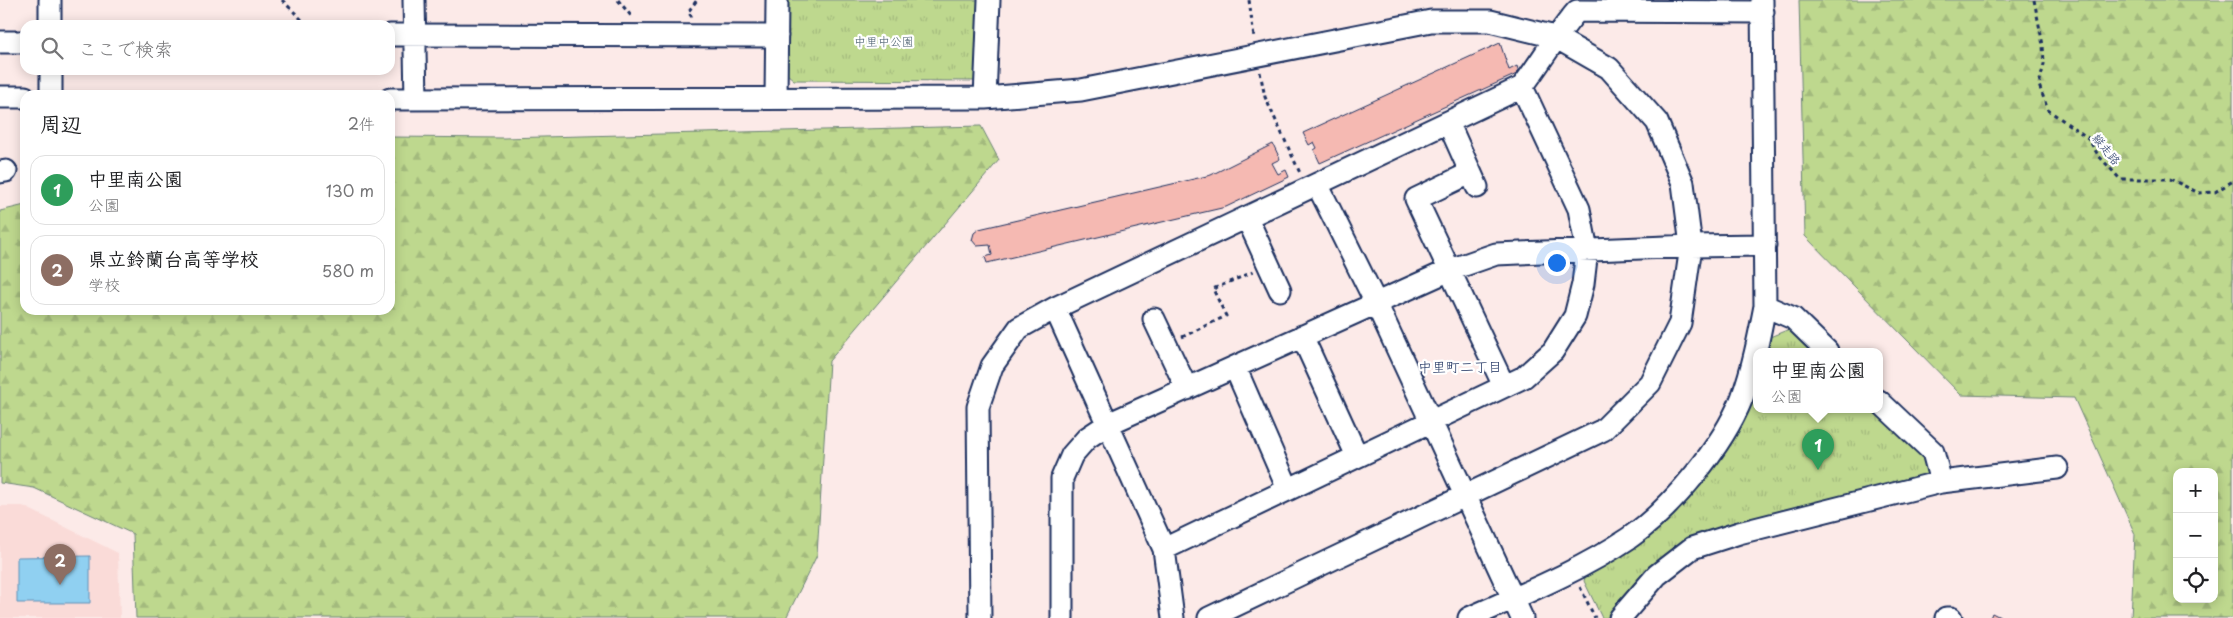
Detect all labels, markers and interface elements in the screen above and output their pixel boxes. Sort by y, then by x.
search box [20,20,395,75]
park label: 中里中公園 [854,32,914,50]
icon: search [38,34,66,62]
text: ここで検索 [78,34,173,62]
text: 周辺 [40,107,82,139]
text: 2件 [348,111,375,135]
street label: 縦走路 [2089,129,2125,169]
text: 中里南公園 [88,164,183,192]
text: 1 [53,178,61,202]
text: 130 m [326,178,374,202]
text: 公園 [88,192,120,216]
text: 県立鈴蘭台高等学校 [88,244,259,272]
your location [1544,250,1570,276]
text: 2 [51,258,63,282]
text: 580 m [322,258,374,282]
text: 学校 [88,272,120,296]
popup [1753,348,1883,413]
text: 中里南公園 [1770,355,1866,383]
district label: 中里町二丁目 [1418,356,1502,377]
text: 公園 [1770,383,1803,407]
pin: 1 [1802,429,1834,470]
map controls [2173,468,2218,603]
button: + [2173,468,2218,513]
button: − [2173,513,2218,558]
pin: 2 [44,544,76,585]
button: locate [2173,558,2218,603]

